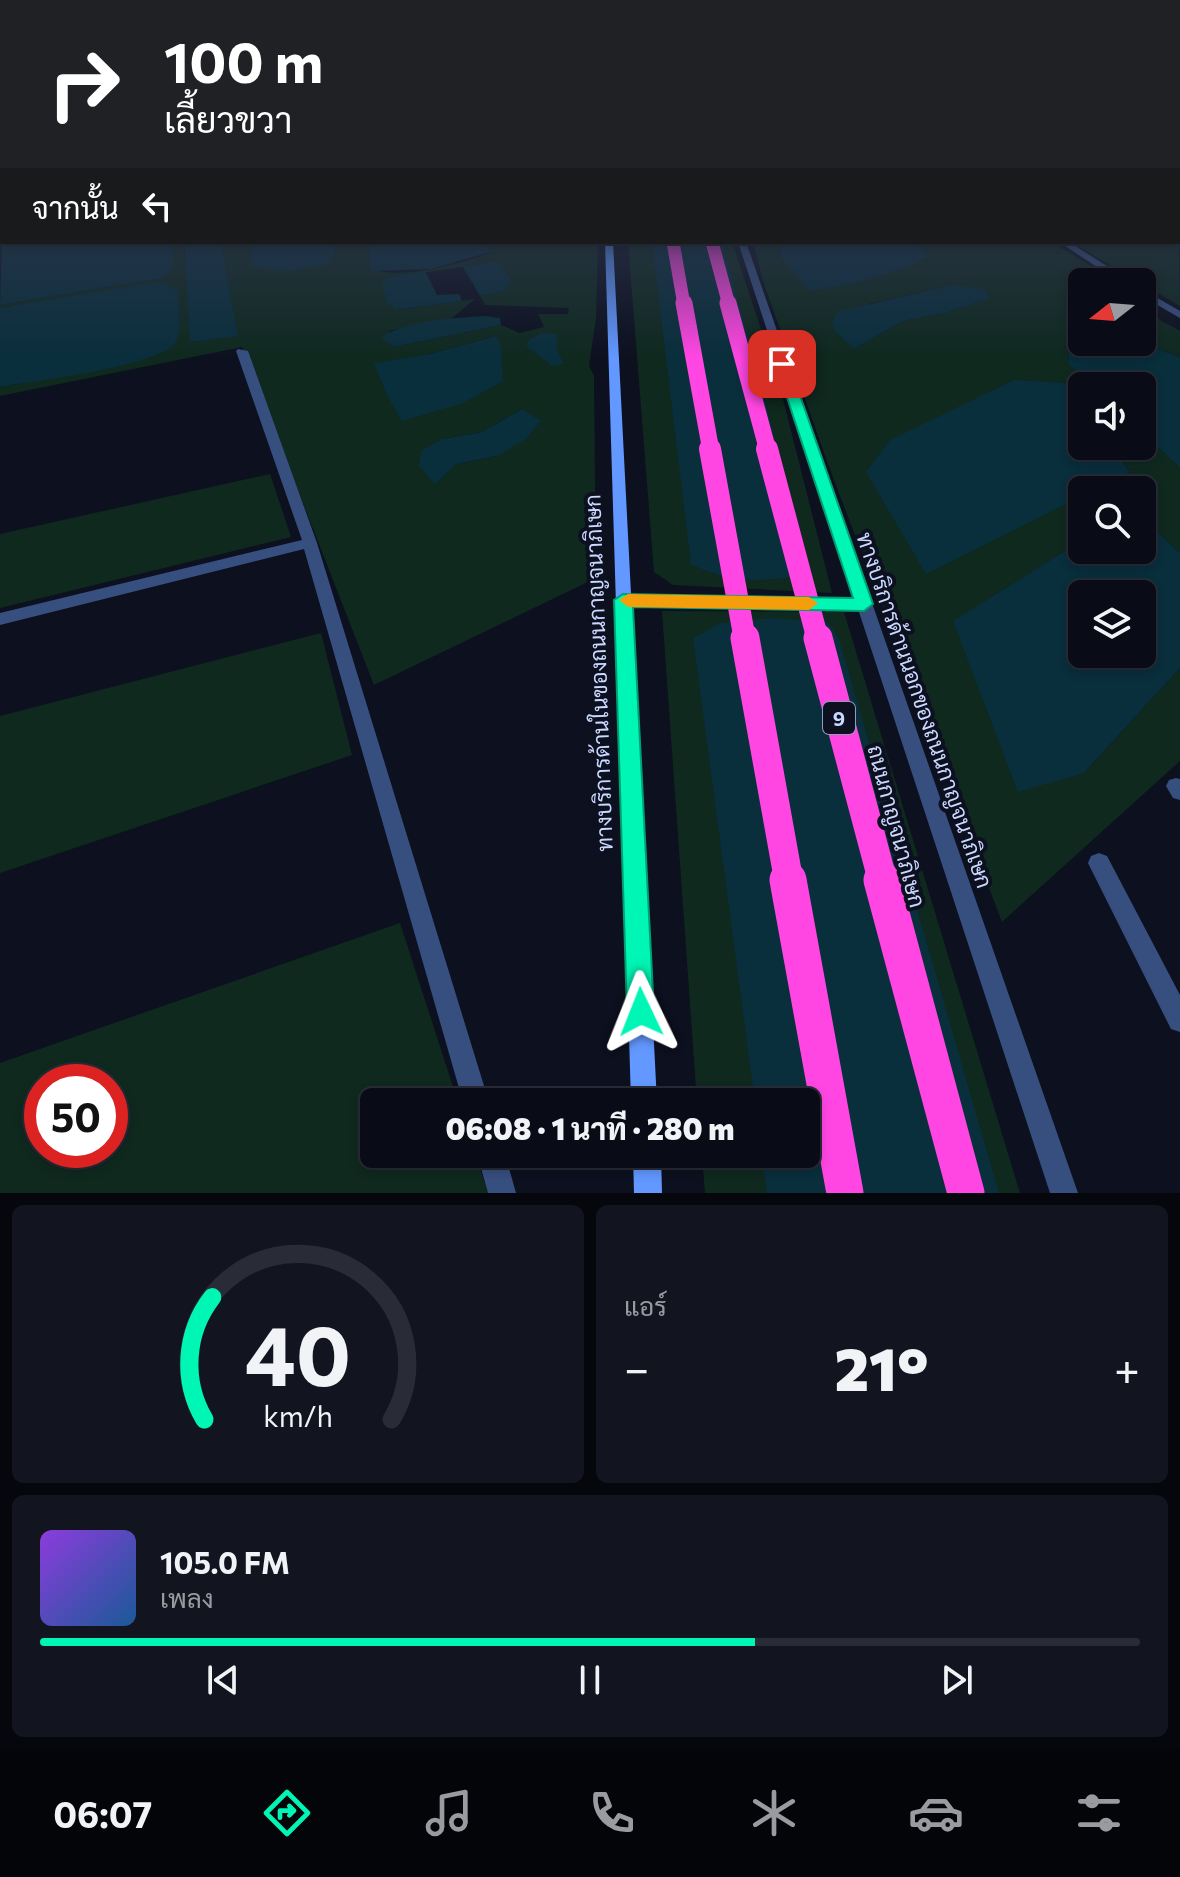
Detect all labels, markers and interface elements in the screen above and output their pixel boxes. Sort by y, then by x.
text: 100 m [164,26,323,95]
icon: right [32,32,136,136]
text: เลี้ยวขวา [164,96,292,140]
icon: left [135,184,179,228]
text: จากนั้น [32,188,119,225]
north arrow [1068,268,1156,356]
map controls [1068,268,1156,668]
pin [748,330,816,398]
icon: arrive [760,342,804,386]
button: sound [1068,372,1156,460]
button: search [1068,476,1156,564]
street label: ทางบริการด้านในของถนนกาญจนาภิเษก [578,494,619,852]
street label: ทางบริการด้านนอกของถนนกาญจนาภิเษก [852,529,998,891]
button: layers [1068,580,1156,668]
road number: 9 [823,702,855,734]
street label: ถนนกาญจนาภิเษก [863,742,931,910]
position arrow [599,970,683,1054]
speed limit sign: 50 [24,1064,128,1168]
text: 06:08 · 1 นาที · 280 m [445,1109,735,1146]
text: แอร์ [624,1290,667,1321]
text: 40 [245,1301,351,1403]
text: 21° [834,1330,929,1403]
text: − [624,1340,649,1394]
text: + [1114,1340,1140,1394]
text: km/h [263,1398,333,1433]
text: 105.0 FM [160,1543,290,1580]
text: เพลง [160,1582,214,1613]
icon: previous [201,1658,245,1702]
icon: pause [568,1658,612,1702]
icon: next [935,1658,979,1702]
icon: directions [259,1785,315,1841]
icon: music [421,1785,477,1841]
icon: phone [584,1785,640,1841]
icon: climate [746,1785,802,1841]
icon: car [908,1785,964,1841]
icon: filters [1071,1785,1127,1841]
text: 06:07 [53,1791,152,1835]

